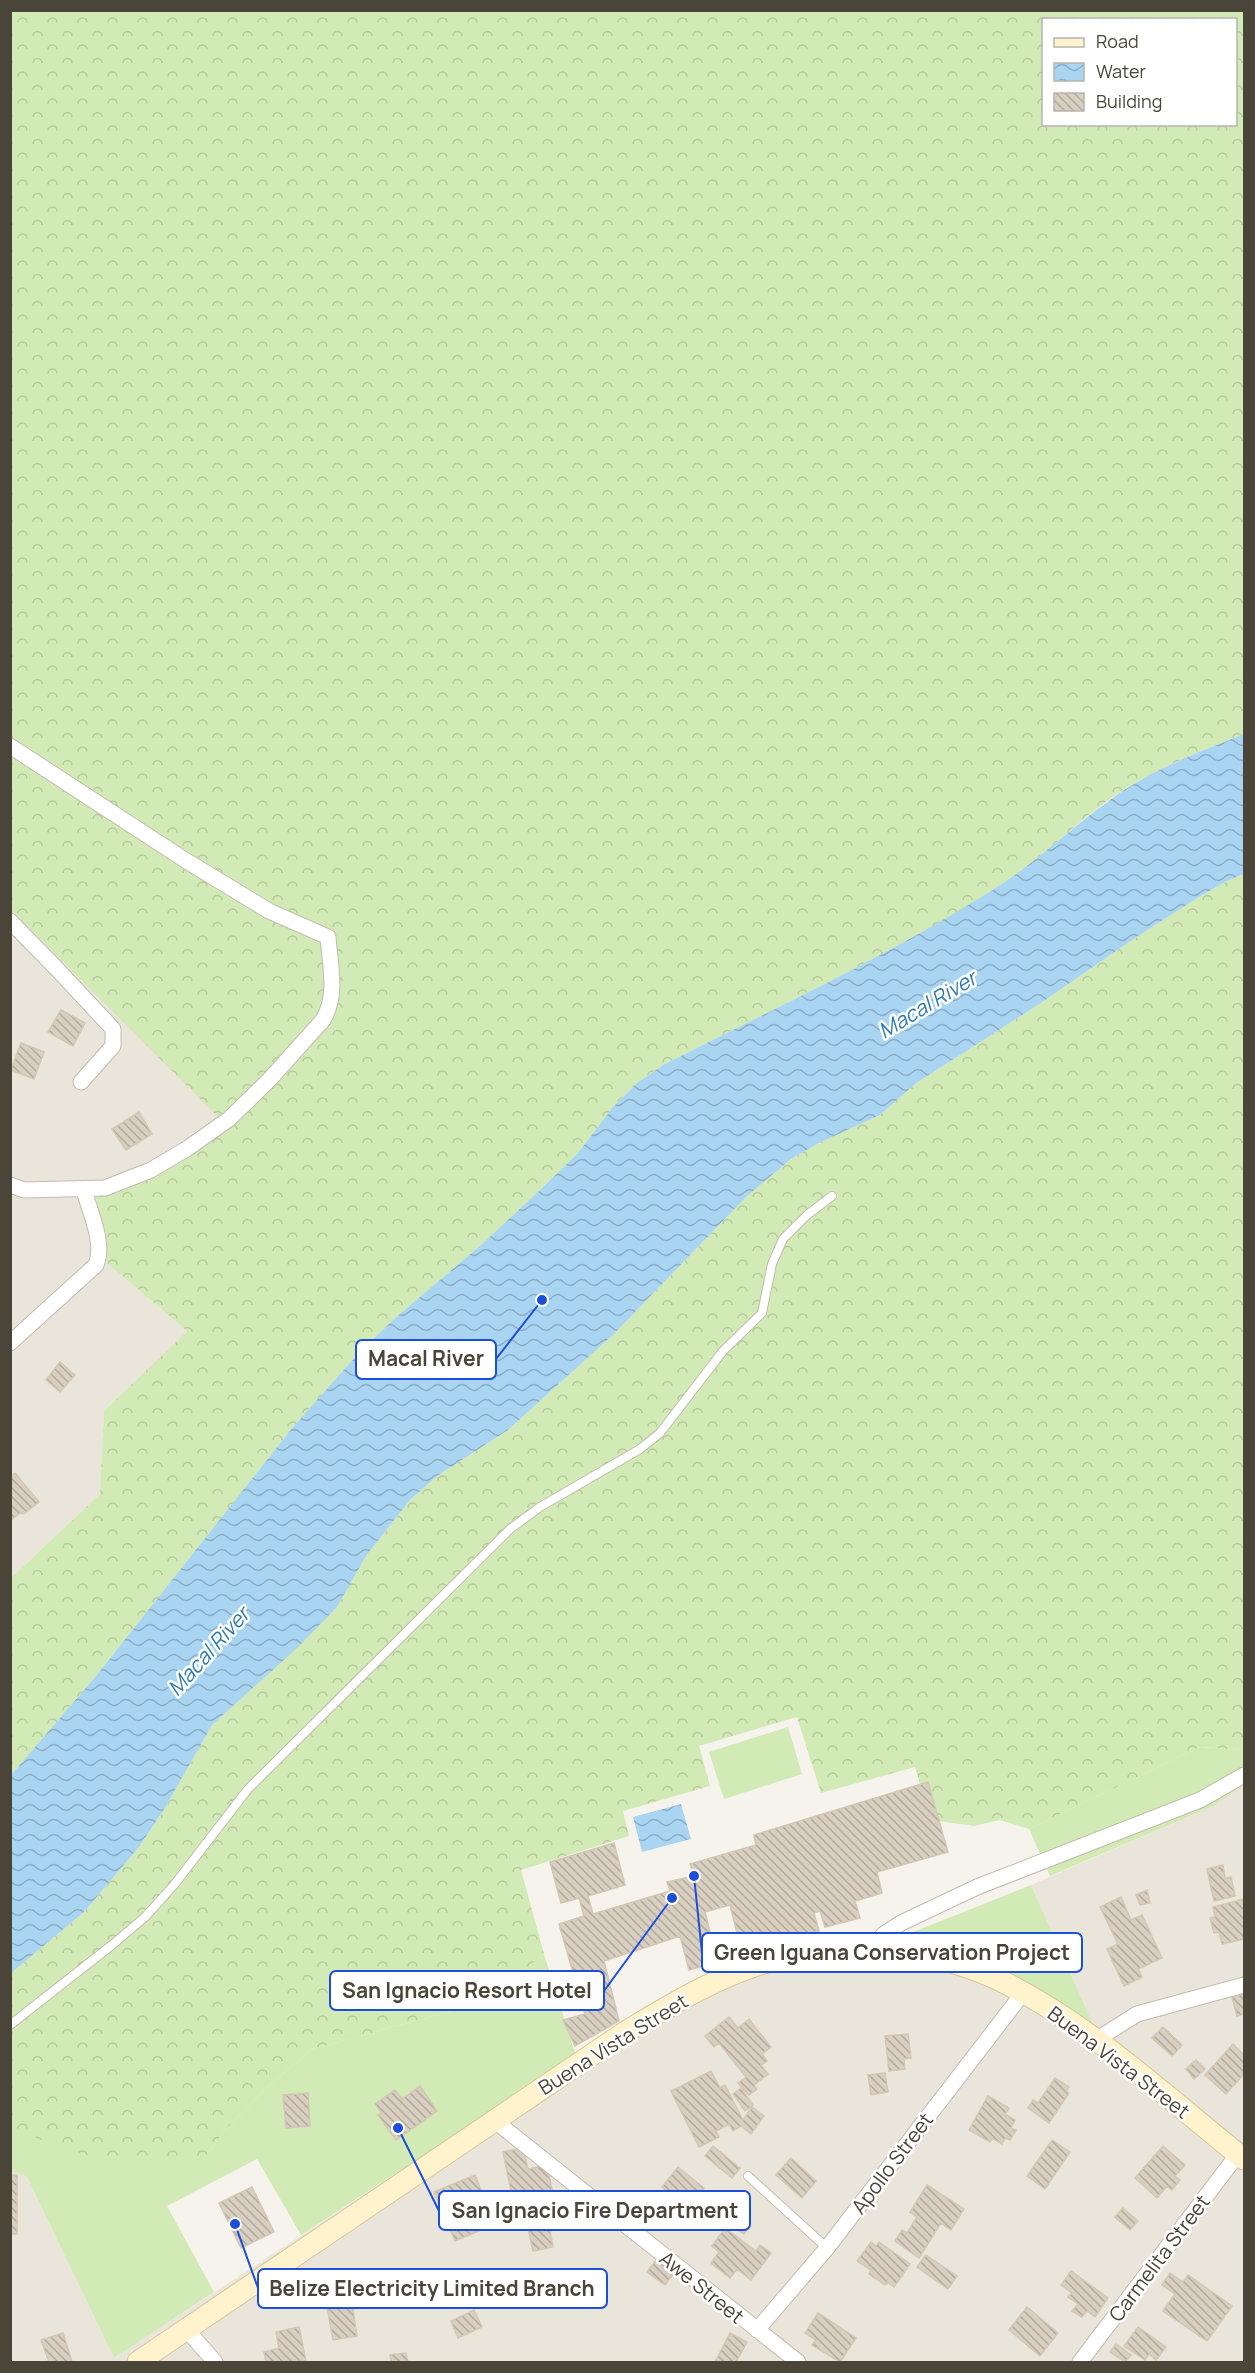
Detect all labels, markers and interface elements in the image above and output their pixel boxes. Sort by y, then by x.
legend [1042,18,1237,126]
text: Road [1096,29,1139,53]
text: Water [1096,59,1146,83]
text: Building [1096,89,1162,113]
water label: Macal River [873,962,983,1044]
callout: Macal River [356,1340,496,1379]
text: Macal River [368,1344,484,1372]
water label: Macal River [161,1599,257,1701]
callout: Green Iguana Conservation Project [702,1933,1082,1972]
text: Green Iguana Conservation Project [714,1938,1070,1966]
callout: San Ignacio Resort Hotel [330,1971,604,2010]
text: San Ignacio Resort Hotel [342,1976,592,2004]
street label: Buena Vista Street [533,1987,693,2101]
street label: Buena Vista Street [1042,2000,1196,2124]
street label: Apollo Street [845,2107,939,2219]
street label: Carmelita Street [1102,2189,1216,2327]
callout: San Ignacio Fire Department [439,2191,750,2230]
text: San Ignacio Fire Department [452,2196,738,2224]
street label: Awe Street [654,2245,750,2329]
callout: Belize Electricity Limited Branch [258,2269,607,2308]
text: Belize Electricity Limited Branch [269,2274,595,2302]

